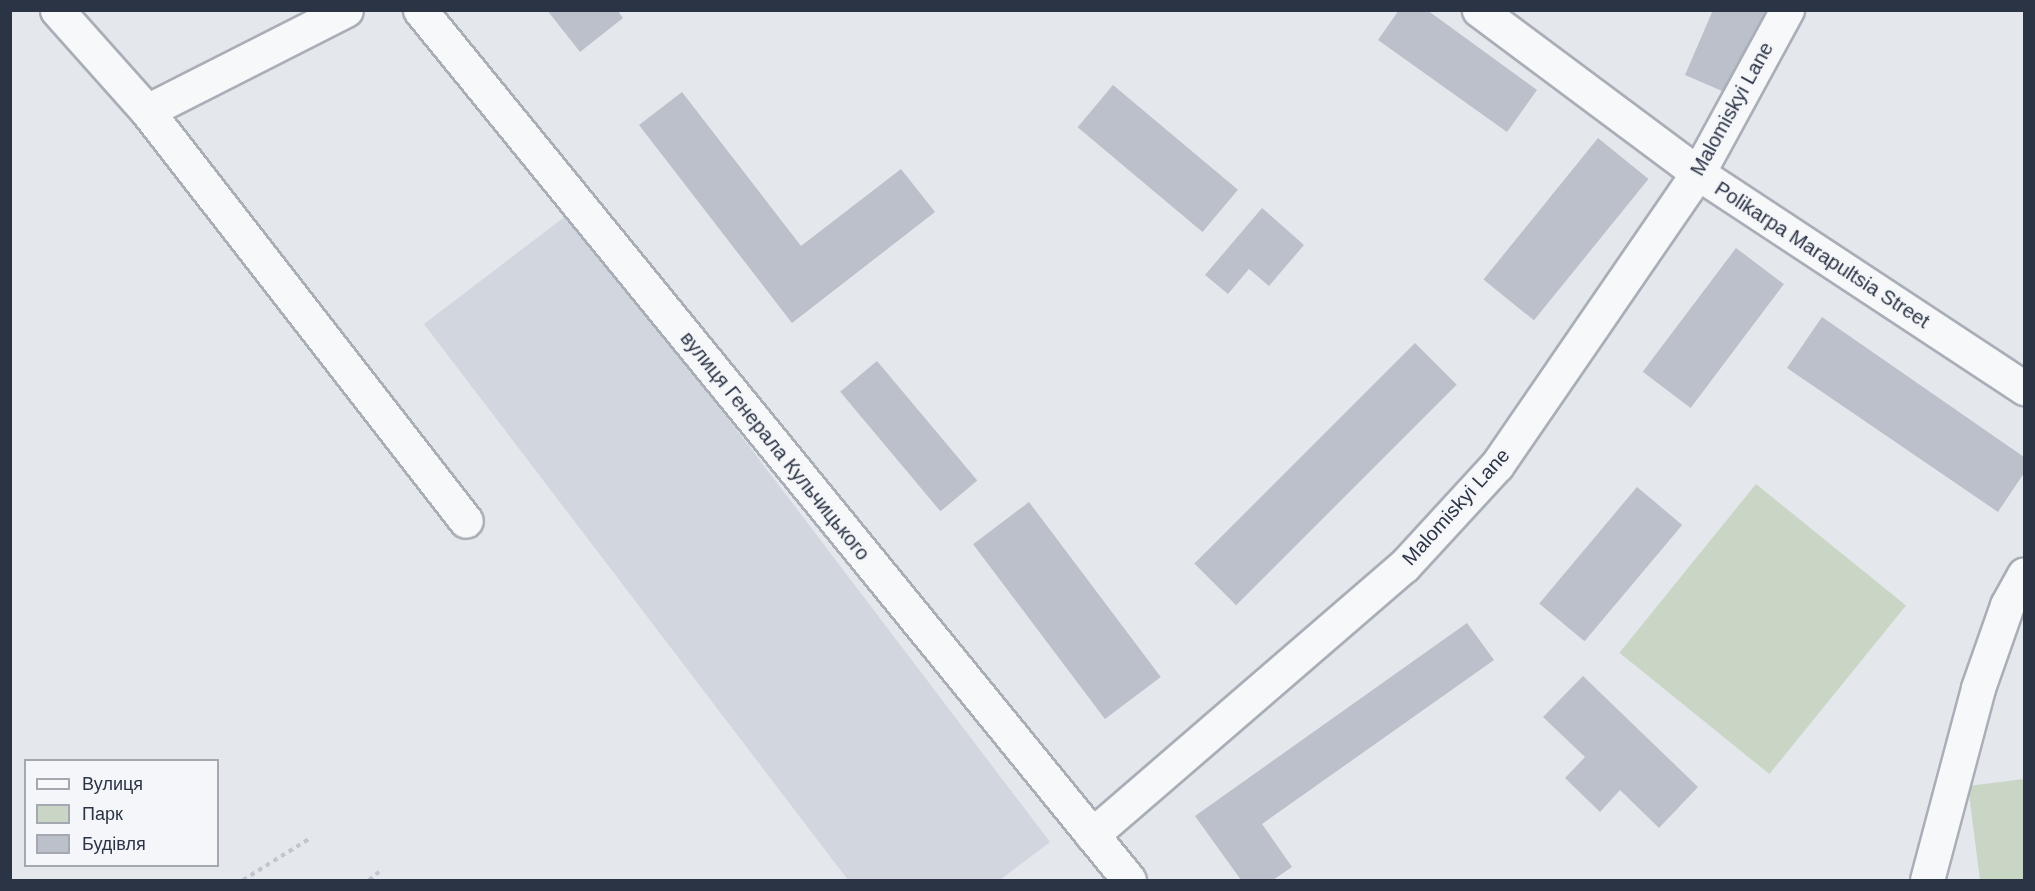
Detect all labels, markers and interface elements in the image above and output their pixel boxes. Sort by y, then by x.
street label: Malomiskyi Lane [1685,38,1779,180]
street label: Polikarpa Marapultsia Street [1710,177,1934,333]
street label: вулиця Генерала Кульчицького [675,327,875,565]
street label: Malomiskyi Lane [1397,444,1515,570]
legend [24,759,219,867]
text: Вулиця [82,774,143,794]
text: Парк [82,804,123,824]
text: Будівля [82,834,146,854]

